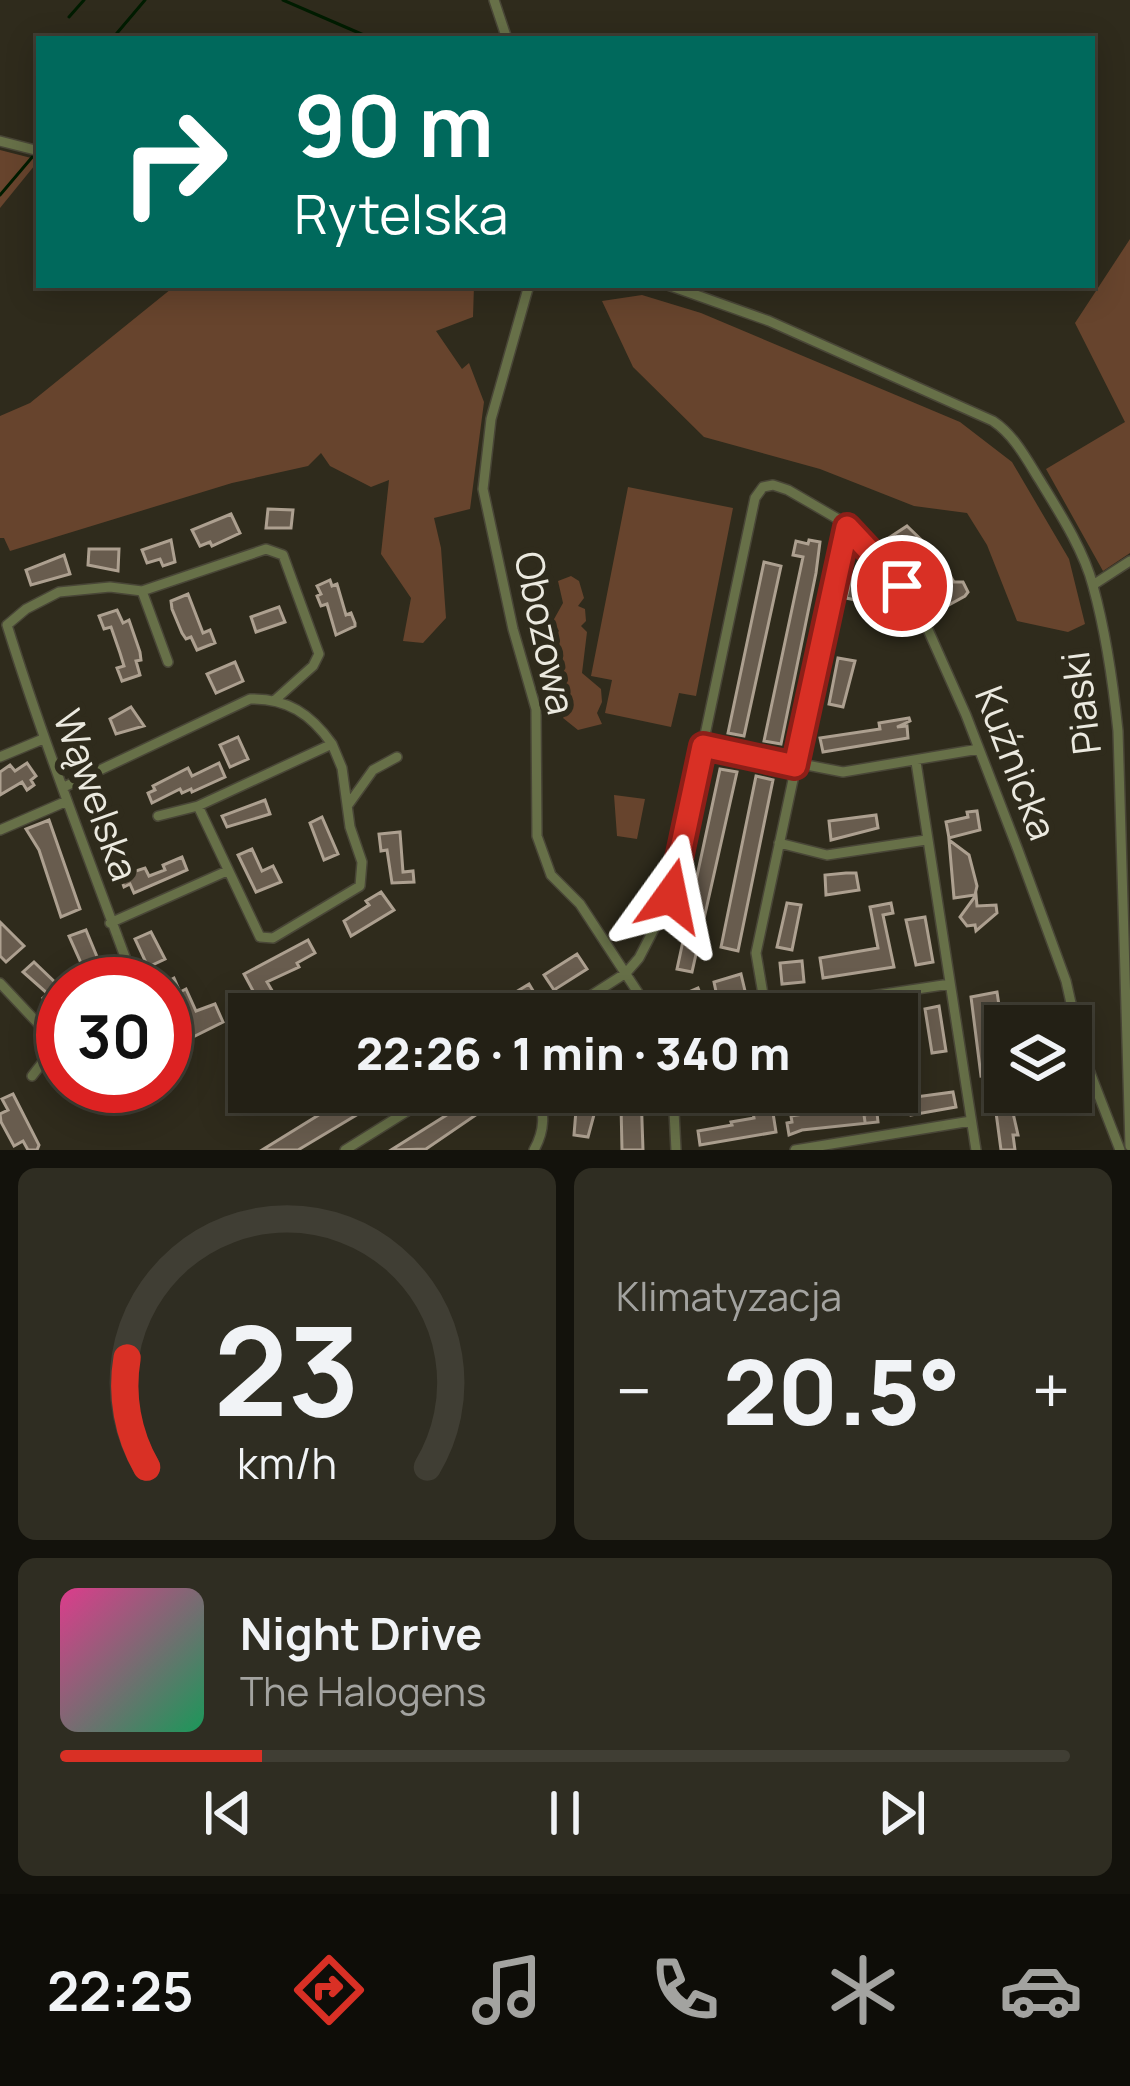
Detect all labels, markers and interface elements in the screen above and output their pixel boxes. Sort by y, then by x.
text: 90 m [294,67,494,182]
icon: right [96,84,252,240]
text: Rytelska [294,176,509,250]
pin [851,535,953,637]
street label: Obozowa [502,546,590,719]
icon: arrive [869,553,935,619]
street label: Piaski [1047,649,1113,758]
street label: Kuźnicka [963,678,1071,847]
street label: Wąwelska [41,702,153,888]
position arrow [608,833,734,959]
speed limit sign: 30 [36,957,192,1113]
map controls [984,1005,1092,1113]
button: layers [984,1005,1092,1113]
text: 22:26 · 1 min · 340 m [356,1022,790,1084]
text: Klimatyzacja [616,1269,842,1323]
text: 23 [214,1283,360,1453]
text: 20.5° [723,1329,960,1452]
text: − [616,1345,652,1435]
text: + [1032,1345,1070,1435]
text: km/h [237,1433,337,1492]
text: Night Drive [240,1602,482,1664]
text: The Halogens [240,1664,487,1718]
icon: previous [195,1780,261,1846]
icon: pause [532,1780,598,1846]
icon: next [869,1780,935,1846]
icon: directions [287,1948,371,2032]
icon: music [465,1948,549,2032]
icon: phone [643,1948,727,2032]
icon: climate [821,1948,905,2032]
icon: car [999,1948,1083,2032]
text: 22:25 [47,1953,194,2027]

